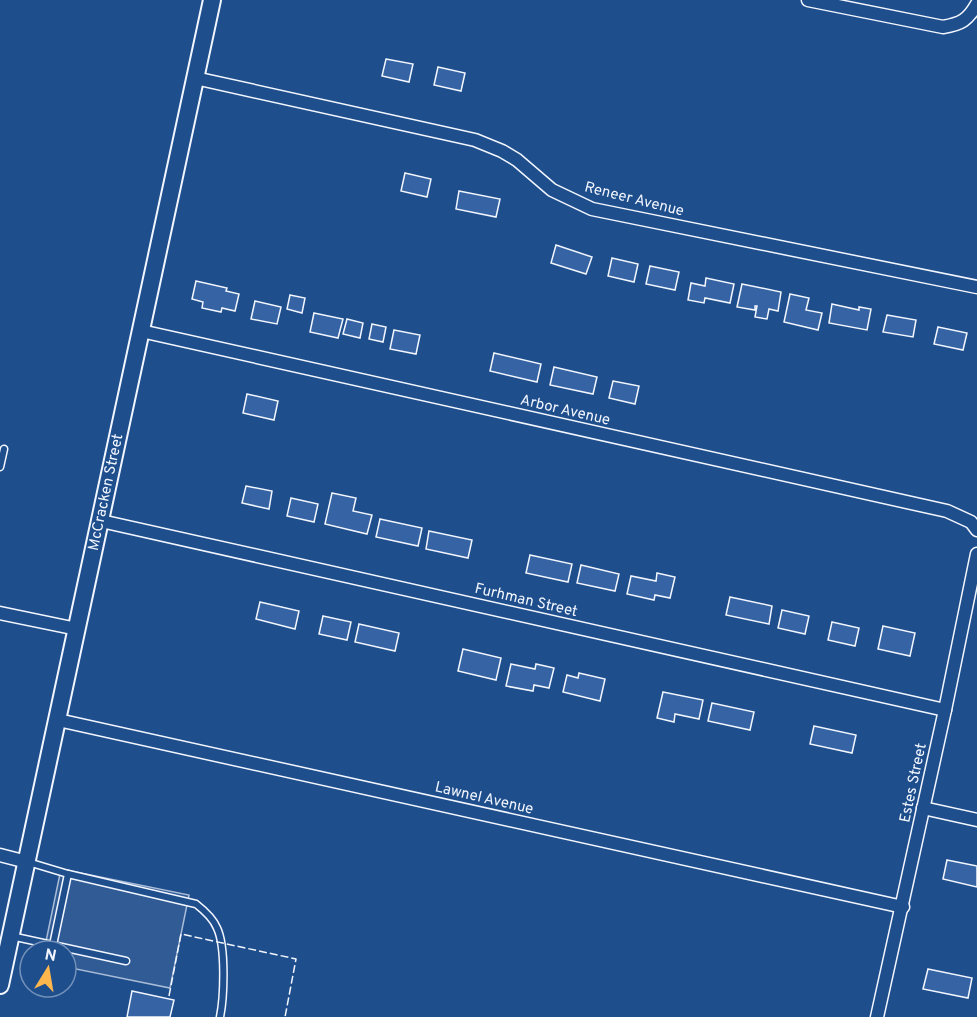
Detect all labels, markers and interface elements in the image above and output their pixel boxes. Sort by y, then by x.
street label: Reneer Avenue [582,178,686,222]
street label: Arbor Avenue [518,391,612,431]
street label: McCracken Street [84,432,128,553]
street label: Furhman Street [473,580,579,622]
street label: Estes Street [896,741,932,825]
street label: Lawnel Avenue [433,778,535,820]
north arrow [18,939,78,999]
text: N [43,945,58,967]

